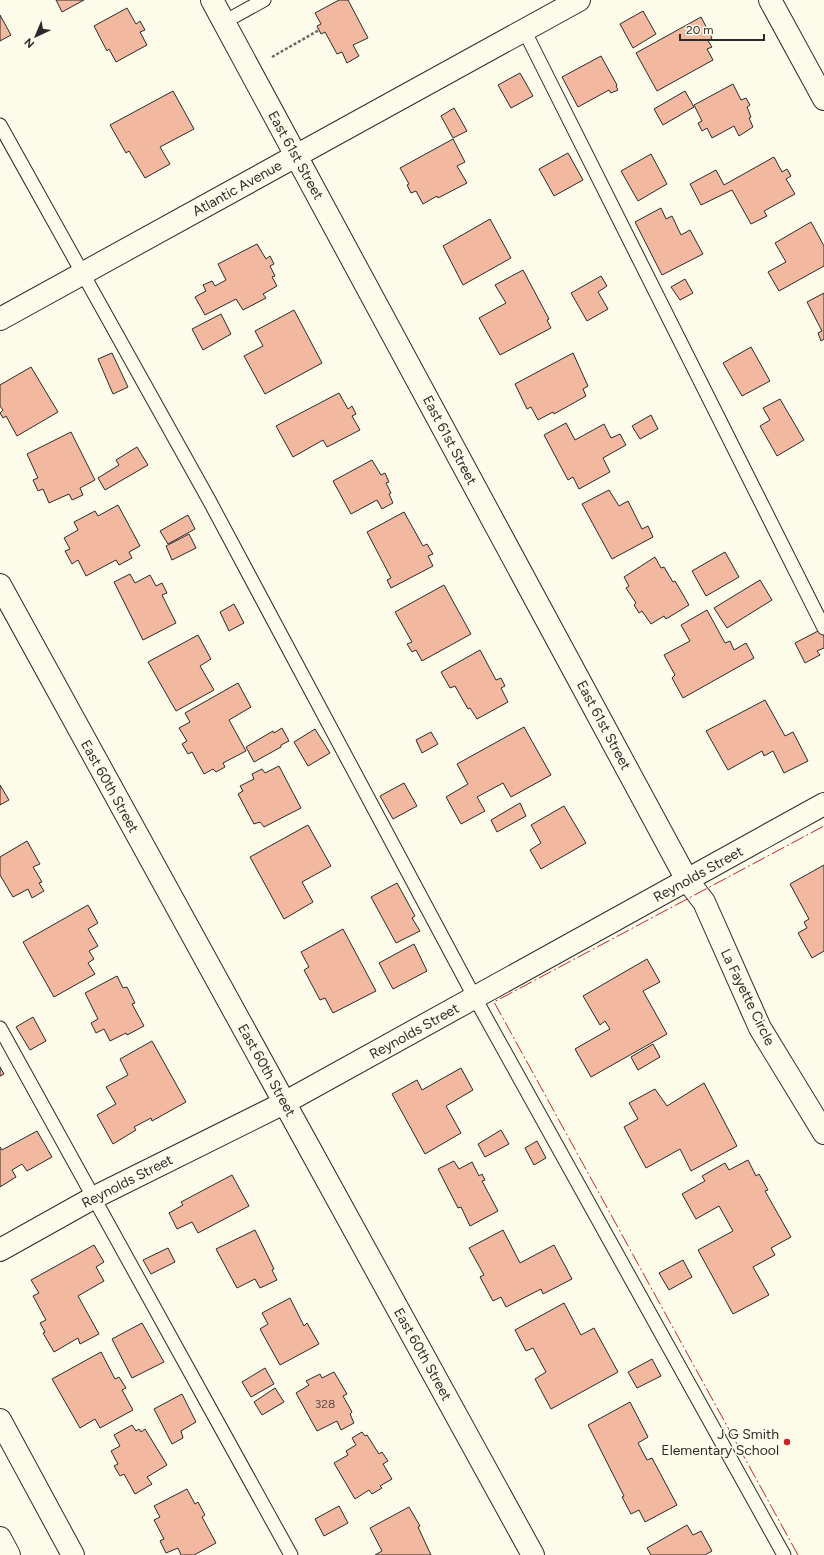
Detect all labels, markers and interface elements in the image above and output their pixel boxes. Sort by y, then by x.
north arrow [16,16,56,56]
scale bar [680,16,764,42]
text: 20 m [686,23,714,37]
text: N [22,35,37,50]
street label: East 61st Street [264,108,327,203]
street label: Atlantic Avenue [190,157,285,220]
street label: East 61st Street [419,393,480,488]
street label: East 61st Street [573,678,634,773]
street label: East 60th Street [77,737,142,836]
street label: Reynolds Street [650,843,746,906]
street label: La Fayette Circle [717,946,778,1049]
street label: Reynolds Street [366,1000,462,1063]
street label: East 60th Street [234,1021,299,1120]
street label: Reynolds Street [79,1151,176,1212]
street label: East 60th Street [390,1305,455,1404]
house number: 328 [315,1397,335,1411]
place label: J G Smith Elementary School [661,1426,779,1459]
marker: J G Smith Elementary School [782,1437,792,1447]

